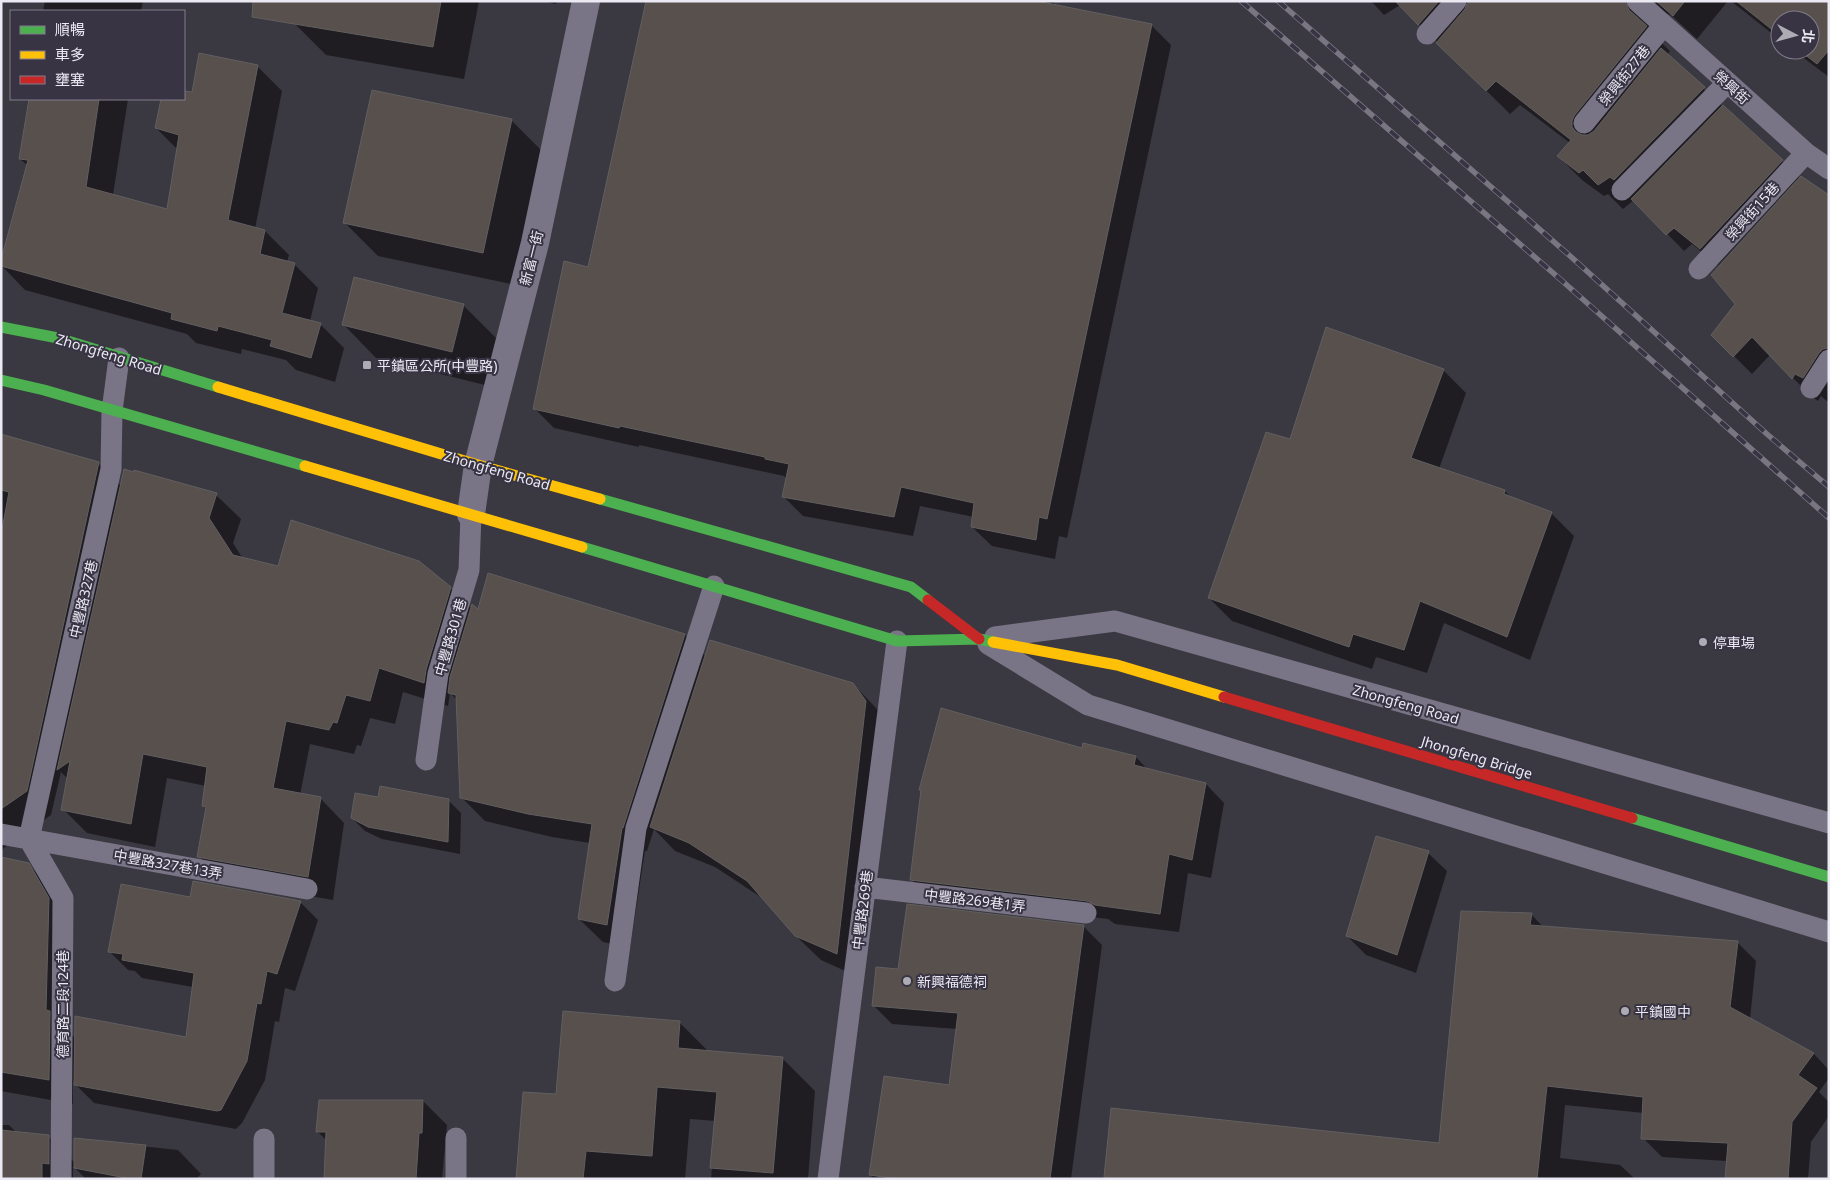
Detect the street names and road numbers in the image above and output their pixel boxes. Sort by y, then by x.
street label: 榮興街27巷 [1594,41,1654,109]
street label: 榮興街 [1710,66,1754,108]
street label: 榮興街15巷 [1721,178,1783,244]
street label: 新富一街 [515,229,547,287]
street label: Zhongfeng Road [54,329,164,379]
street label: Zhongfeng Road [442,446,552,494]
street label: 中豐路327巷 [65,558,101,640]
street label: 中豐路301巷 [430,596,470,678]
street label: Zhongfeng Road [1351,680,1461,728]
street label: Jhongfeng Bridge [1417,730,1535,783]
street label: 中豐路327巷13弄 [112,845,224,883]
street label: 中豐路269巷 [848,869,876,951]
street label: 中豐路269巷1弄 [923,884,1027,916]
street label: 德育路二段124巷 [53,950,72,1058]

